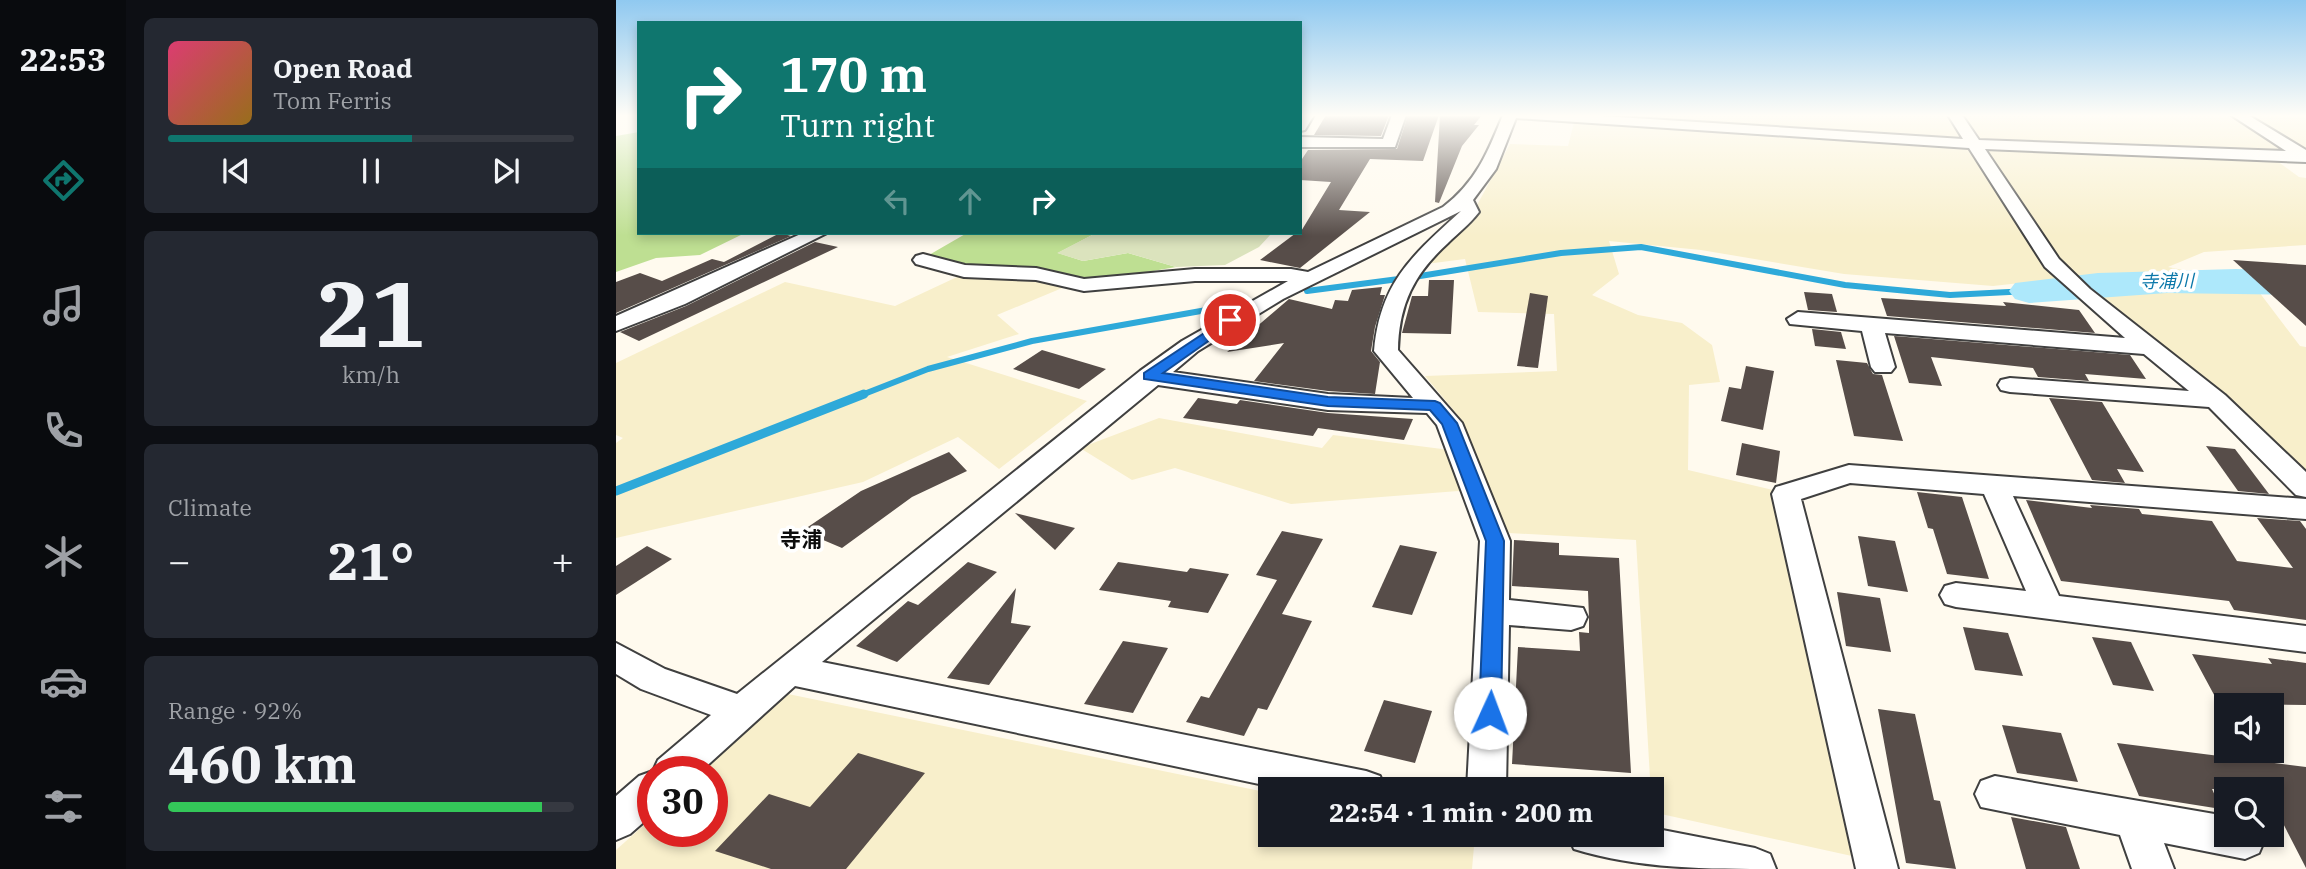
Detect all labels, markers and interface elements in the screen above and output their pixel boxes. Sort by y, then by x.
text: 22:53 [20,38,106,80]
text: 170 m [780,42,927,105]
icon: right [665,49,756,140]
text: Open Road [273,51,412,85]
text: Tom Ferris [273,85,392,115]
text: Turn right [780,104,935,146]
icon: previous [217,152,255,190]
icon: pause [352,152,390,190]
icon: next [487,152,525,190]
icon: directions [39,156,88,205]
icon: left [878,182,916,220]
icon: ahead [951,182,989,220]
icon: right [1024,182,1062,220]
text: 21 [316,254,426,372]
water label: 寺浦川 [2140,269,2196,293]
icon: music [39,281,88,330]
pin [1200,290,1260,350]
icon: arrive [1211,301,1249,339]
text: km/h [342,359,400,389]
icon: phone [39,406,88,455]
text: Climate [168,492,252,522]
district label: 寺浦 [780,525,822,553]
text: 21° [328,527,414,594]
icon: climate [39,532,88,581]
text: − [168,536,191,585]
text: + [551,536,574,585]
icon: car [39,657,88,706]
position arrow [1453,676,1527,750]
map controls [2214,693,2284,847]
button: sound [2214,693,2284,763]
text: Range · 92% [168,695,302,725]
text: 460 km [168,730,357,797]
speed limit sign: 30 [637,756,728,847]
button: search [2214,777,2284,847]
icon: filters [39,782,88,831]
text: 22:54 · 1 min · 200 m [1329,795,1593,829]

